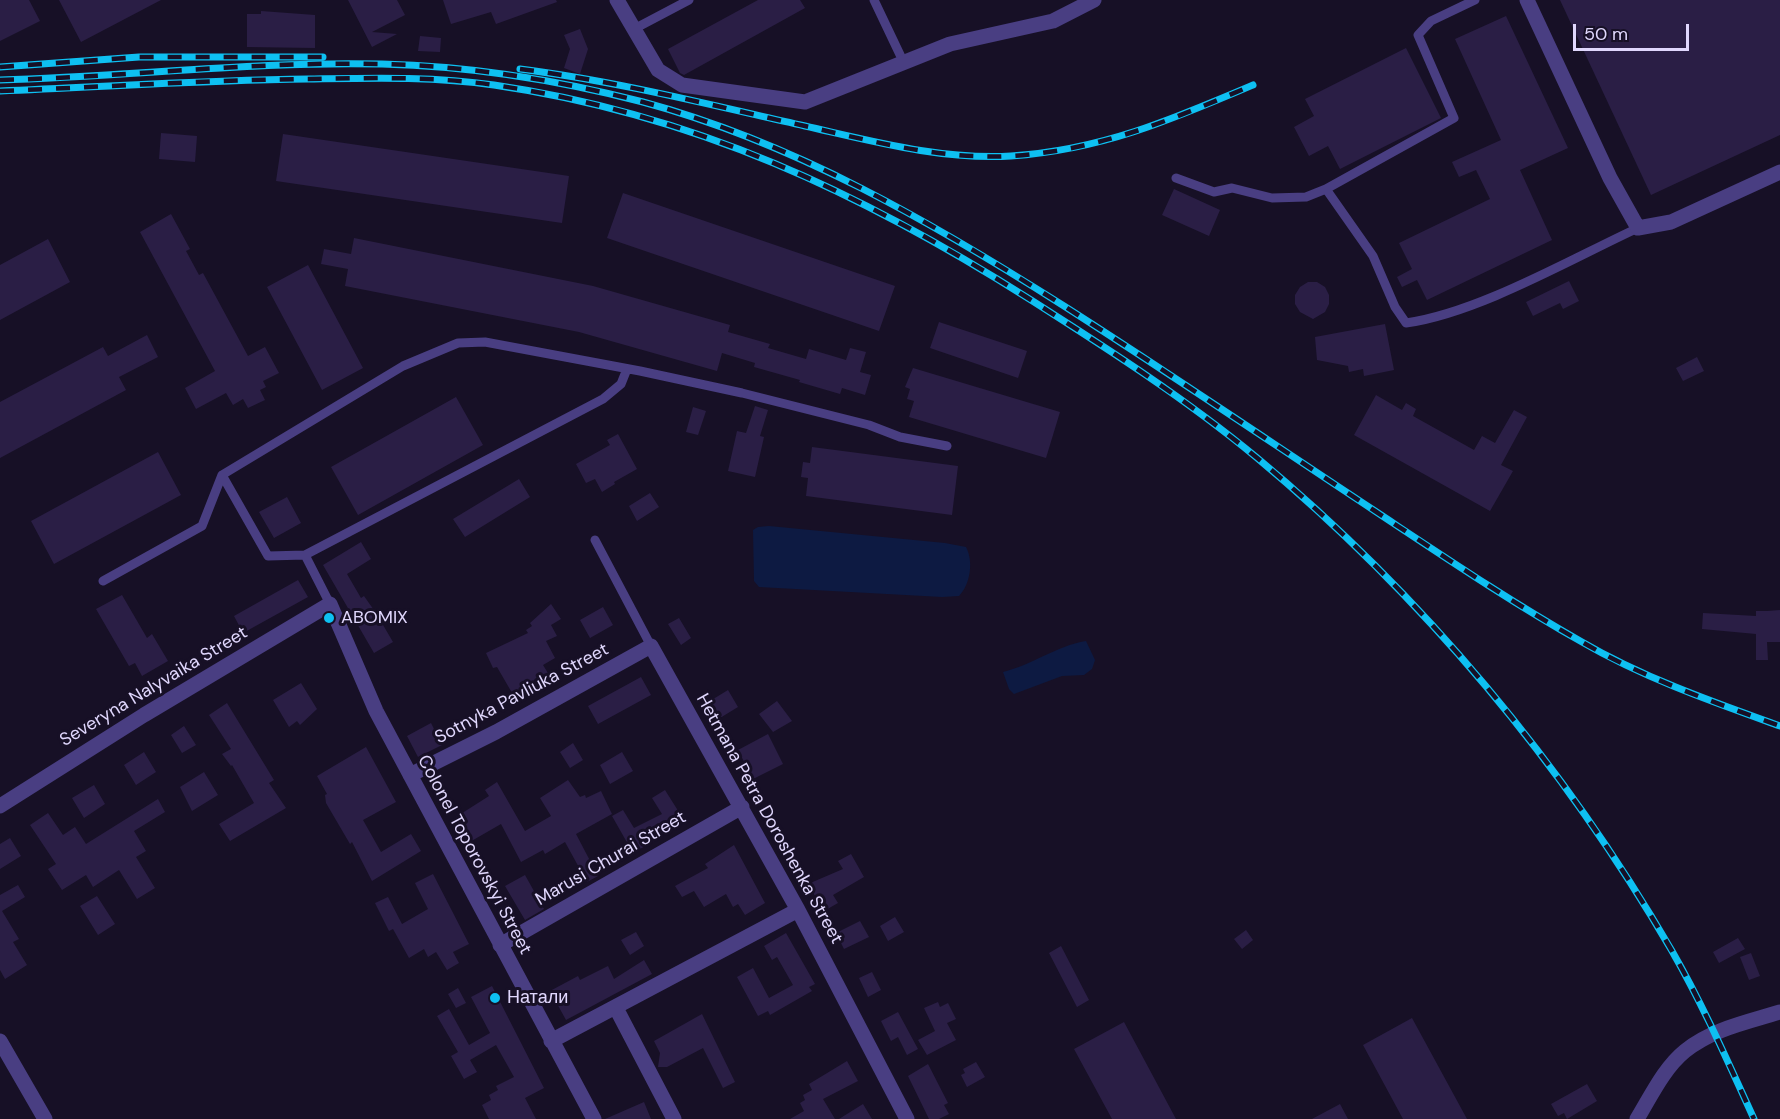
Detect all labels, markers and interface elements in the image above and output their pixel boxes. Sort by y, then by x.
scale bar [1576,12,1692,50]
text: 50 m [1584,22,1628,46]
place label: ABOMIX [341,607,408,629]
marker: ABOMIX [322,611,336,625]
street label: Severyna Nalyvaika Street [56,622,252,752]
street label: Sotnyka Pavliuka Street [431,639,613,749]
street label: Hetmana Petra Doroshenka Street [691,690,847,948]
street label: Colonel Toporovskyi Street [412,752,536,958]
street label: Marusi Churai Street [532,807,690,911]
place label: Натали [507,987,568,1009]
marker: Натали [488,991,502,1005]

